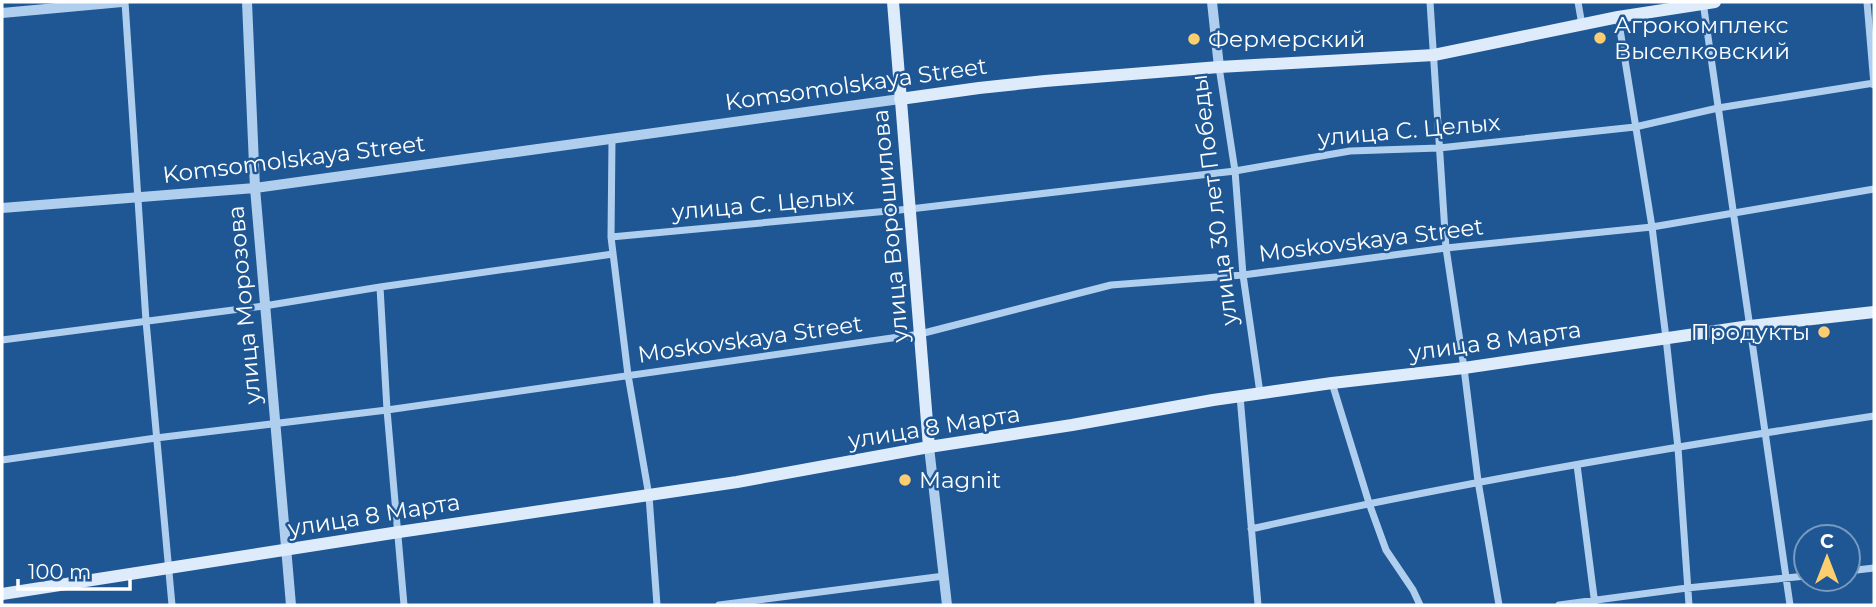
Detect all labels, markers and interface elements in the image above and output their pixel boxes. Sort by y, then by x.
place label: Агрокомплекс Выселковский [1614,11,1790,65]
place label: Фермерский [1208,25,1365,53]
marker: Агрокомплекс Выселковский [1592,30,1608,46]
marker: Фермерский [1186,31,1202,47]
street label: Komsomolskaya Street [723,52,989,116]
street label: улица 30 лет Победы [1185,73,1243,328]
street label: улица Ворошилова [866,108,914,345]
street label: улица С. Целых [1316,108,1501,152]
street label: Komsomolskaya Street [161,129,427,189]
street label: улица С. Целых [670,182,855,226]
street label: улица Морозова [221,204,267,407]
street label: Moskovskaya Street [1257,212,1485,268]
street label: Moskovskaya Street [636,309,864,369]
street label: улица 8 Марта [1406,315,1583,367]
place label: Продукты [1691,318,1810,346]
marker: Продукты [1816,324,1832,340]
street label: улица 8 Марта [845,400,1022,455]
place label: Magnit [919,466,1001,494]
marker: Magnit [897,472,913,488]
street label: улица 8 Марта [285,488,462,543]
north arrow [1792,523,1862,593]
text: С [1820,530,1834,553]
scale bar [18,548,130,592]
text: 100 m [28,559,91,584]

